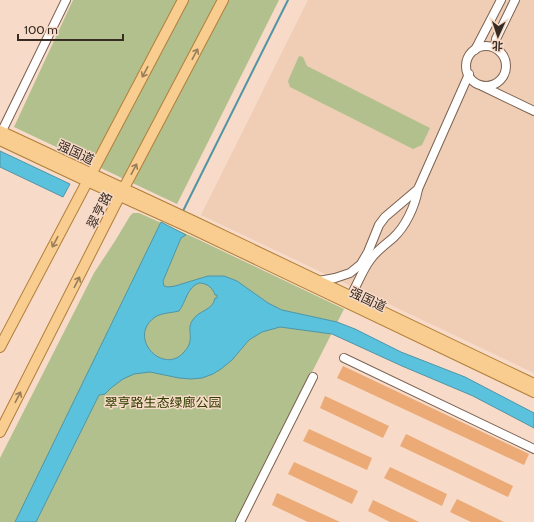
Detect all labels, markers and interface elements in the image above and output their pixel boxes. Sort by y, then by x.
scale bar [18,16,123,42]
north arrow [478,16,518,56]
text: 100 m [24,22,58,37]
text: 北 [492,39,503,53]
one-way arrow [192,48,199,60]
one-way arrow [141,65,149,77]
street label: 强国道 [55,137,97,167]
one-way arrow [131,163,139,175]
street label: 翠亨路 [83,189,115,231]
one-way arrow [51,236,59,248]
one-way arrow [74,276,81,288]
street label: 强国道 [347,283,389,315]
one-way arrow [15,391,22,403]
park label: 翠亨路生态绿廊公园 [104,394,222,410]

